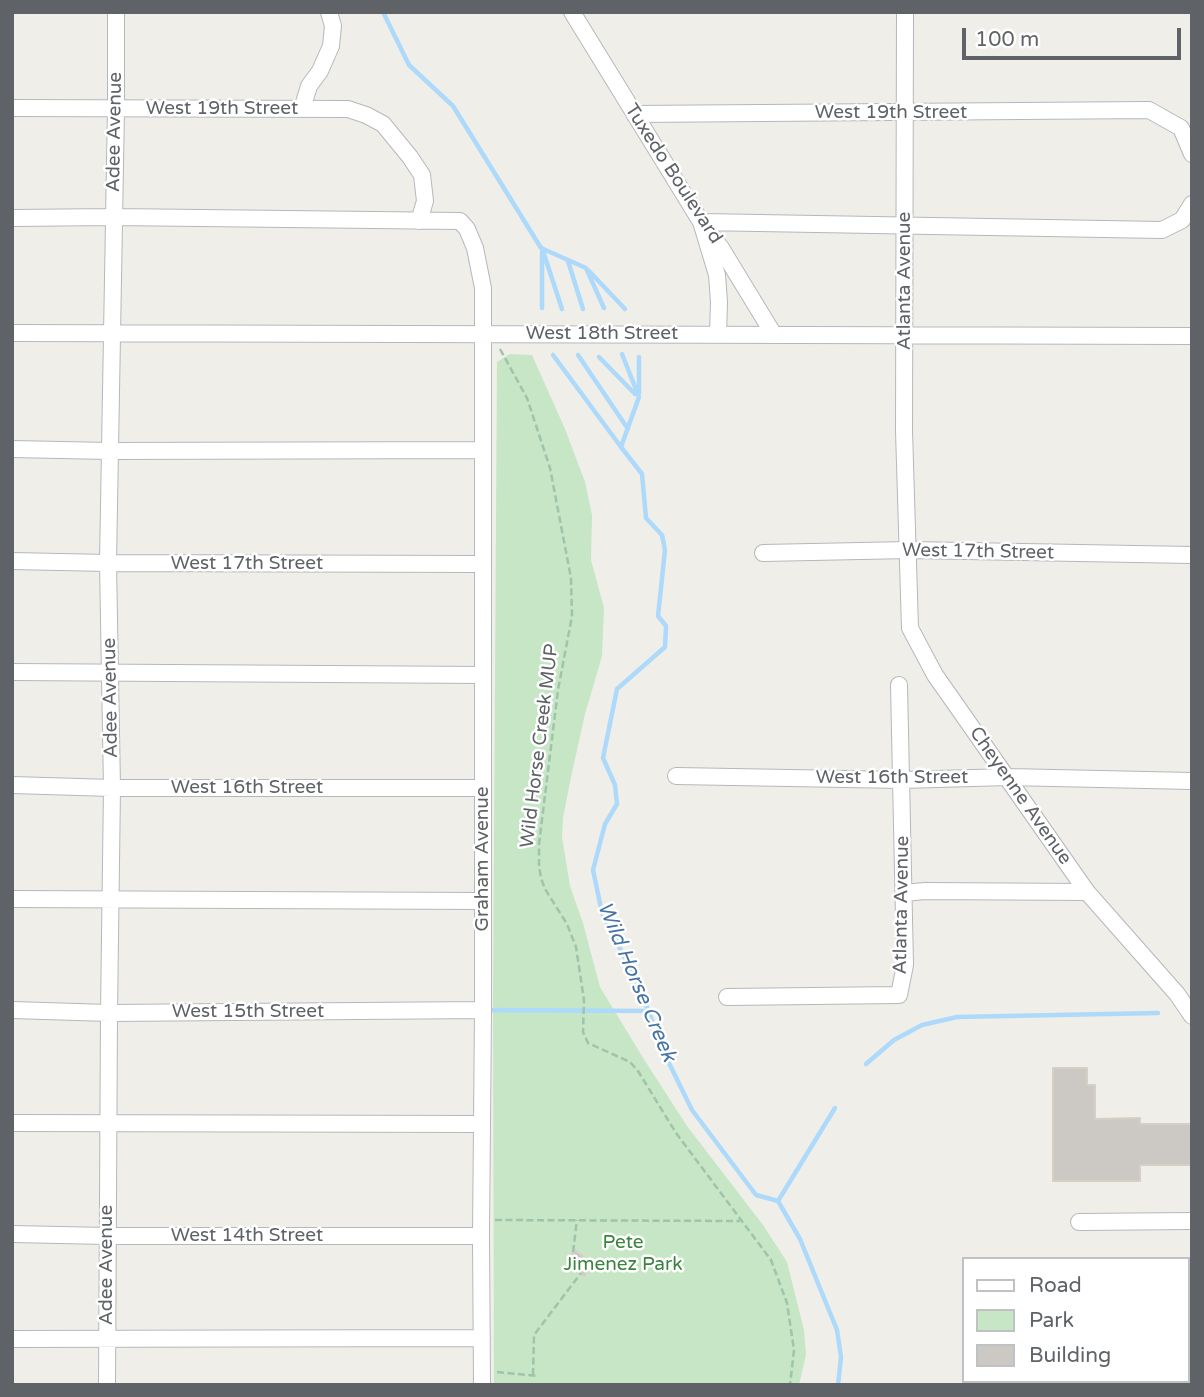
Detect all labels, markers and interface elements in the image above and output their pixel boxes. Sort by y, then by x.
scale bar [966,14,1185,58]
text: 100 m [975,27,1039,52]
street label: Adee Avenue [103,72,127,192]
street label: West 19th Street [146,98,298,120]
street label: Tuxedo Boulevard [619,100,727,248]
street label: West 19th Street [815,102,967,124]
street label: Atlanta Avenue [894,212,916,350]
street label: West 18th Street [526,323,678,345]
street label: West 17th Street [902,539,1054,565]
street label: West 17th Street [171,553,323,575]
street label: Adee Avenue [99,638,123,758]
street label: Wild Horse Creek MUP [516,643,564,849]
street label: Cheyenne Avenue [964,723,1076,869]
street label: West 16th Street [816,767,968,789]
street label: West 16th Street [171,777,323,799]
street label: Graham Avenue [472,787,494,931]
street label: Atlanta Avenue [889,835,915,975]
water label: Wild Horse Creek [591,898,681,1066]
street label: West 15th Street [172,1001,324,1023]
street label: Adee Avenue [96,1205,118,1325]
street label: West 14th Street [171,1225,323,1247]
park label: Pete Jimenez Park [563,1232,683,1276]
legend [962,1257,1190,1383]
text: Road [1029,1273,1082,1298]
text: Park [1029,1308,1074,1333]
text: Building [1029,1343,1111,1368]

